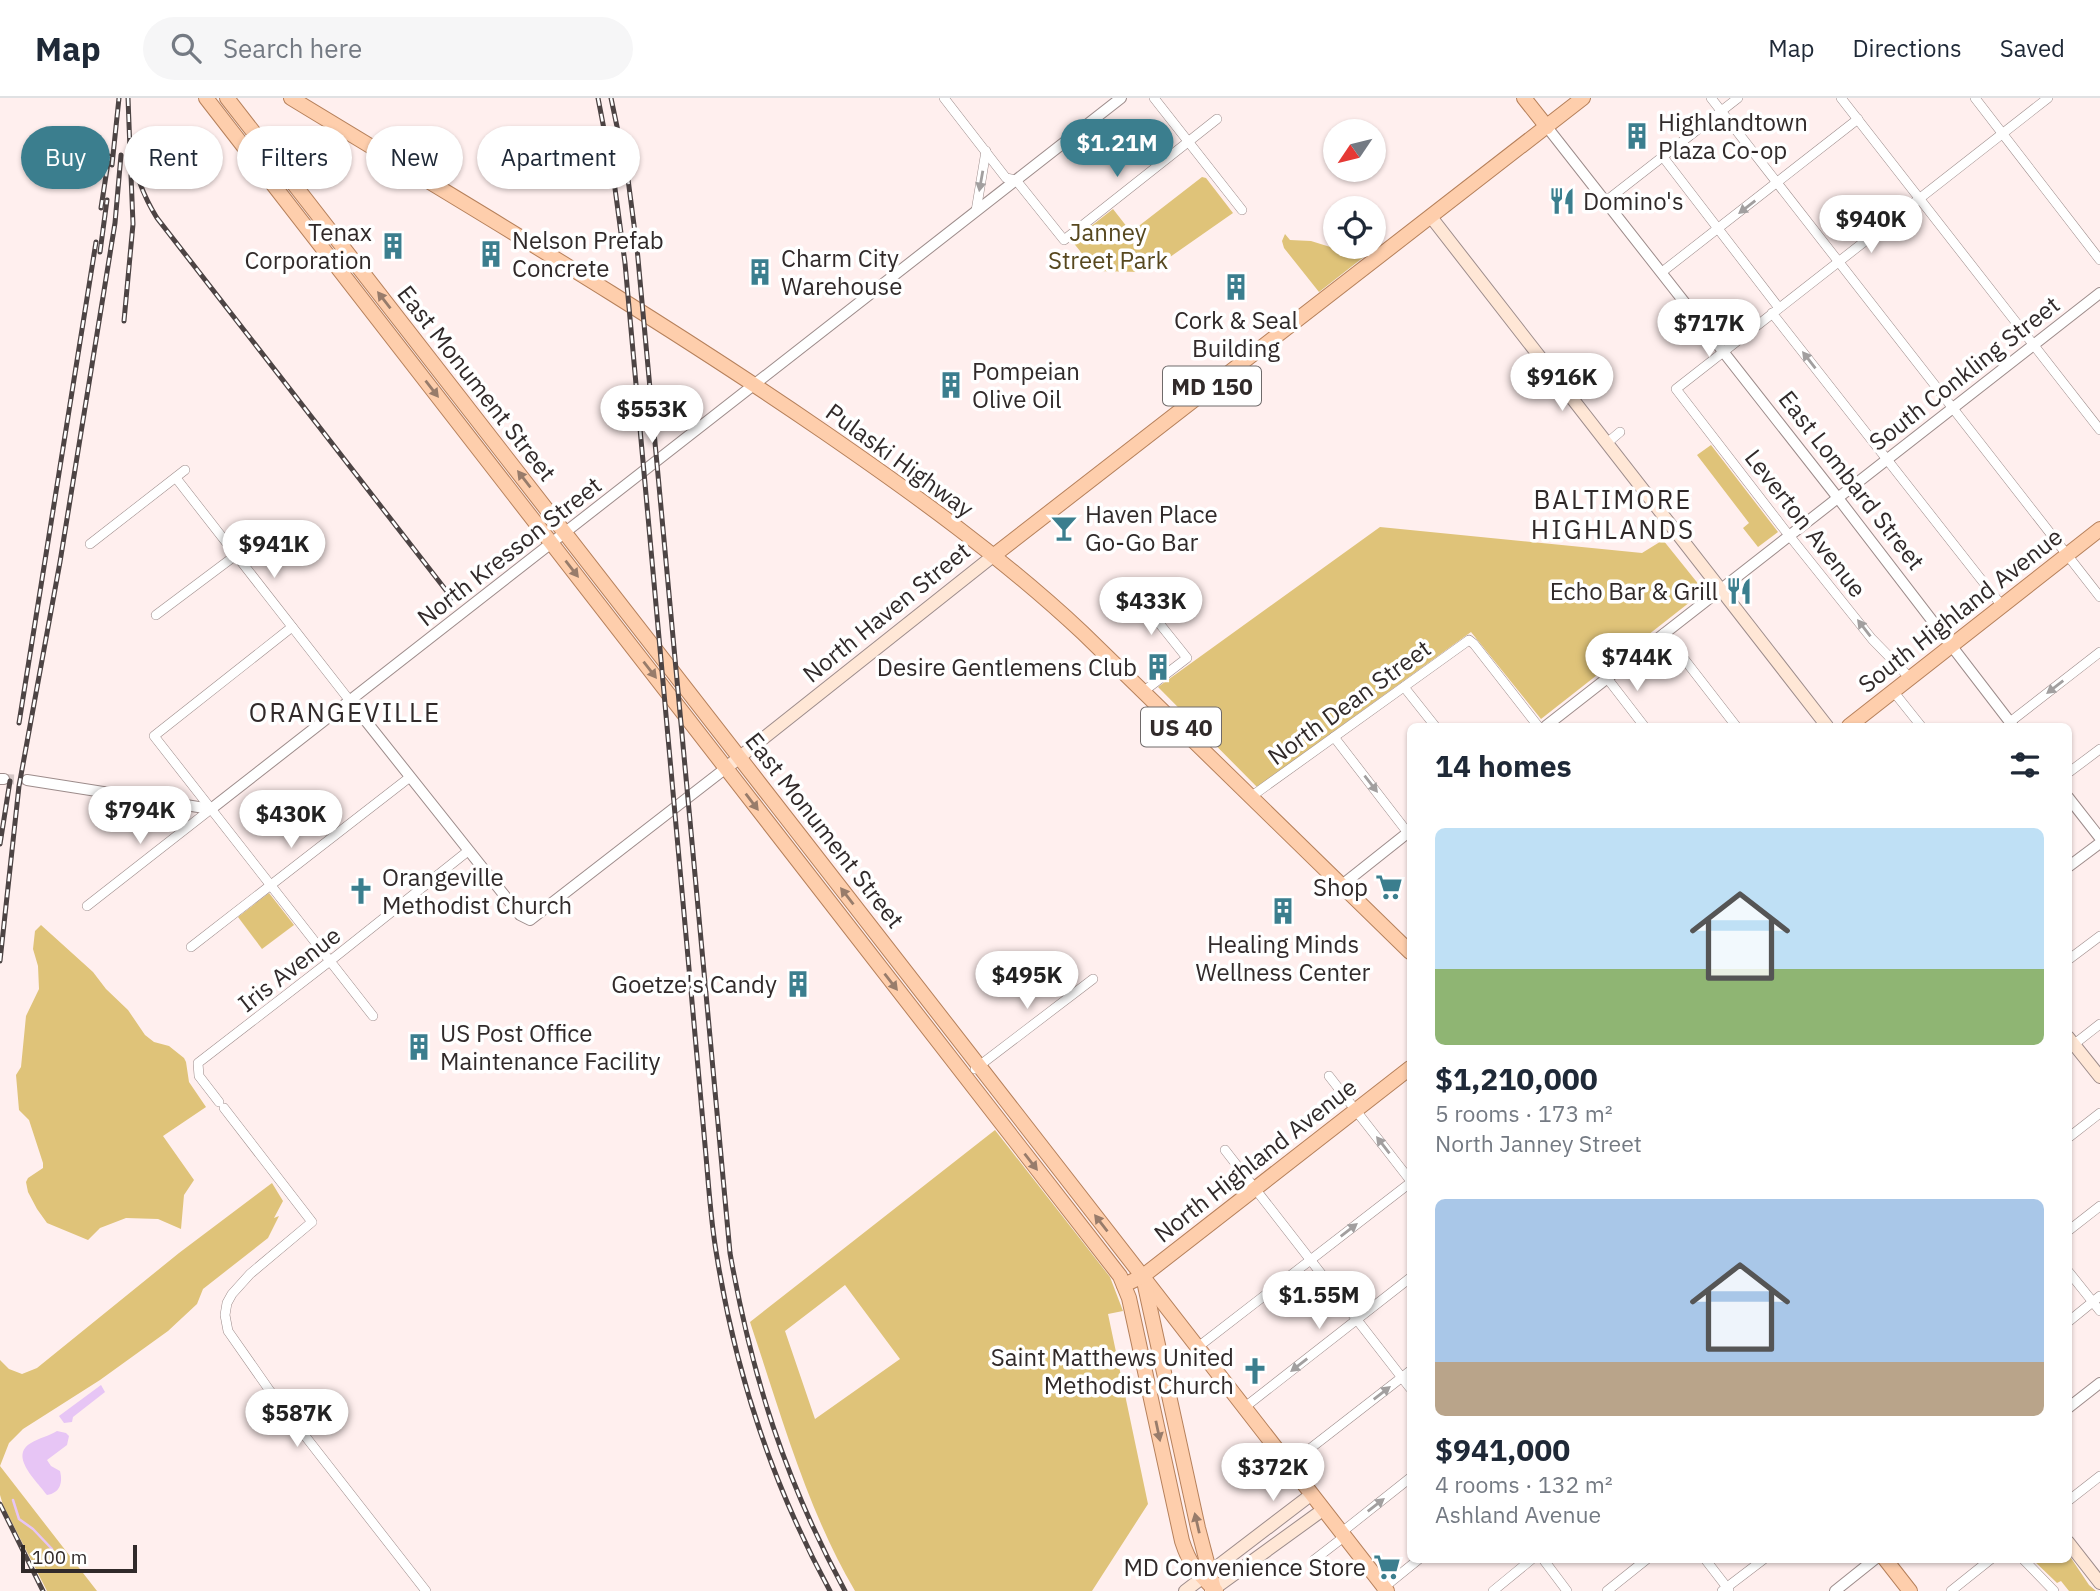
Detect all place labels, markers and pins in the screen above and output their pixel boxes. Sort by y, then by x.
place label: Highlandtown Plaza Co-op [1658,106,1808,166]
pin: $1.21M [1060,120,1174,179]
building icon: Highlandtown Plaza Co-op [1622,121,1652,151]
place label: Domino's [1583,185,1684,217]
restaurant icon: Domino's [1547,186,1577,216]
pin: $940K [1822,195,1920,255]
place label: Tenax Corporation [244,216,372,276]
place label: Nelson Prefab Concrete [512,224,664,284]
building icon: Tenax Corporation [378,231,408,261]
building icon: Nelson Prefab Concrete [476,239,506,269]
place label: Charm City Warehouse [781,242,902,302]
building icon: Charm City Warehouse [745,257,775,287]
building icon: Cork & Seal Building [1221,272,1251,302]
pin: $717K [1660,300,1758,359]
place label: Cork & Seal Building [1174,304,1298,364]
pin: $916K [1513,354,1611,413]
place label: Pompeian Olive Oil [972,355,1080,415]
building icon: Pompeian Olive Oil [936,370,966,400]
pin: $553K [603,386,701,445]
place label: Haven Place Go-Go Bar [1085,498,1218,558]
bar icon: Haven Place Go-Go Bar [1049,513,1079,543]
pin: $941K [225,520,323,580]
place label: Echo Bar & Grill [1550,575,1718,607]
restaurant icon: Echo Bar & Grill [1724,576,1754,606]
pin: $433K [1102,578,1200,637]
pin: $744K [1588,634,1686,693]
place label: Desire Gentlemens Club [877,651,1137,683]
building icon: Desire Gentlemens Club [1143,652,1173,682]
pin: $794K [91,786,189,846]
pin: $430K [242,790,340,850]
place label: Orangeville Methodist Church [382,861,572,921]
place label: Shop [1313,871,1368,903]
supermarket icon: Shop [1374,872,1404,902]
church icon: Orangeville Methodist Church [346,876,376,906]
building icon: Healing Minds Wellness Center [1268,896,1298,926]
place label: Healing Minds Wellness Center [1196,928,1371,988]
pin: $495K [978,951,1076,1011]
place label: Goetze's Candy [611,968,777,1000]
building icon: Goetze's Candy [783,969,813,999]
place label: US Post Office Maintenance Facility [440,1017,661,1077]
building icon: US Post Office Maintenance Facility [404,1032,434,1062]
pin: $1.55M [1262,1272,1376,1331]
place label: Saint Matthews United Methodist Church [991,1341,1234,1401]
church icon: Saint Matthews United Methodist Church [1240,1356,1270,1386]
pin: $587K [248,1390,346,1449]
pin: $372K [1224,1444,1322,1503]
place label: MD Convenience Store [1123,1551,1366,1583]
supermarket icon: MD Convenience Store [1372,1552,1402,1582]

